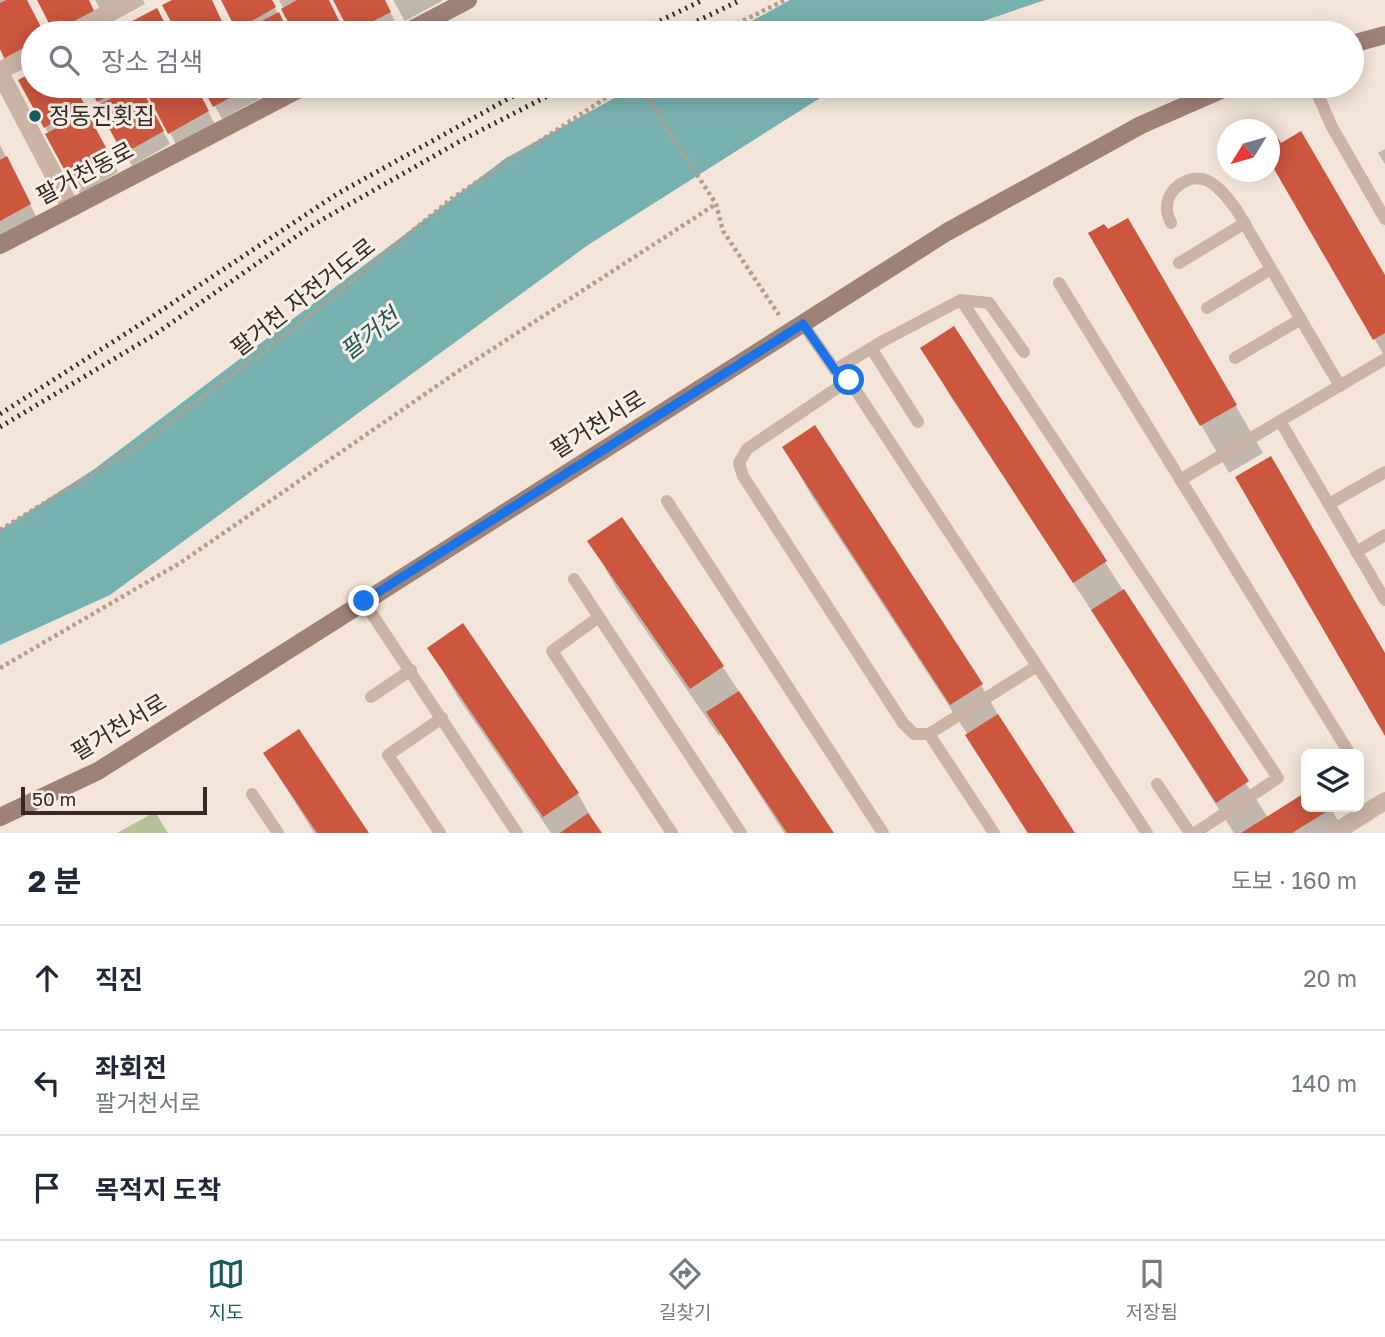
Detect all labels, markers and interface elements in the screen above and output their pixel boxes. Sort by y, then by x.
search box [21,21,1364,98]
icon: search [45,41,83,79]
text: 장소 검색 [101,46,203,77]
place label: 정동진횟집 [49,101,155,129]
marker: 정동진횟집 [27,108,43,124]
north arrow [1217,119,1280,182]
street label: 팔거천동로 [31,135,138,209]
street label: 팔거천 자전거도로 [226,232,380,362]
water label: 팔거천 [335,302,405,366]
route start [833,364,864,395]
street label: 팔거천서로 [545,383,650,463]
route end [348,585,379,616]
street label: 팔거천서로 [66,687,171,765]
map controls [1301,749,1364,812]
button: layers [1301,749,1364,812]
scale bar [21,784,206,816]
text: 50 m [32,787,76,810]
text: 2 분 [28,863,81,899]
text: 도보 · 160 m [1231,866,1357,894]
icon: ahead [28,959,66,997]
text: 직진 [95,964,143,995]
text: 20 m [1303,964,1357,992]
text: 좌회전 [95,1052,167,1083]
icon: left [28,1064,66,1102]
text: 140 m [1291,1069,1357,1097]
text: 팔거천서로 [95,1088,201,1116]
icon: arrive [28,1169,66,1207]
text: 목적지 도착 [95,1174,221,1205]
tab: 지도 [207,1255,245,1324]
tab: 길찾기 [659,1255,712,1324]
tab: 저장됨 [1126,1255,1178,1324]

